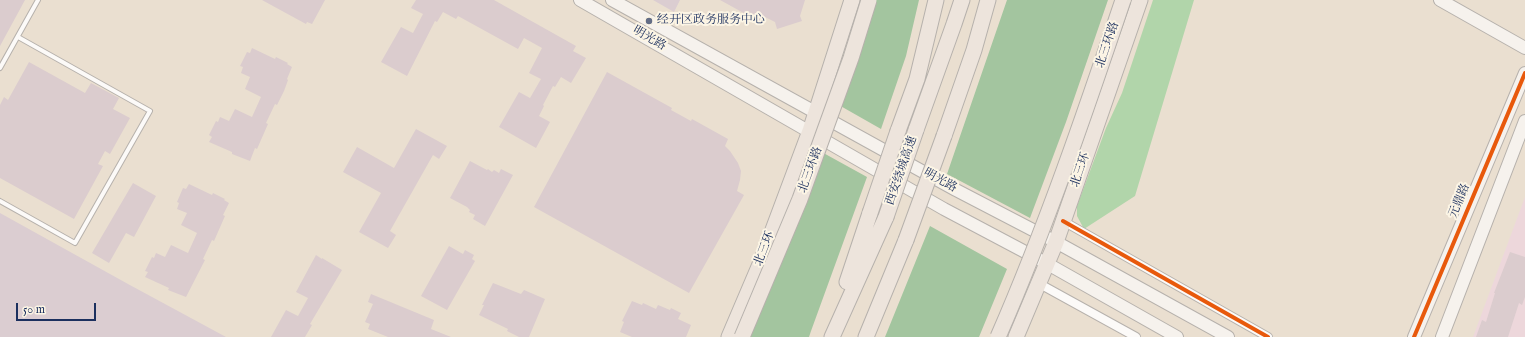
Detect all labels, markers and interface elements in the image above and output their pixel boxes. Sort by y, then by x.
place label: 经开区政务服务中心 [657,14,765,28]
marker: 经开区政务服务中心 [644,16,654,26]
street label: 北三环路 [1093,20,1123,70]
street label: 明光路 [630,24,668,54]
street label: 西安绕城高速 [883,135,921,207]
street label: 北三环路 [796,145,826,195]
street label: 北三环 [1068,151,1094,189]
street label: 明光路 [921,166,959,196]
street label: 元鼎路 [1446,182,1474,220]
street label: 北三环 [752,230,778,268]
scale bar [18,295,98,321]
text: 50 m [23,302,45,317]

